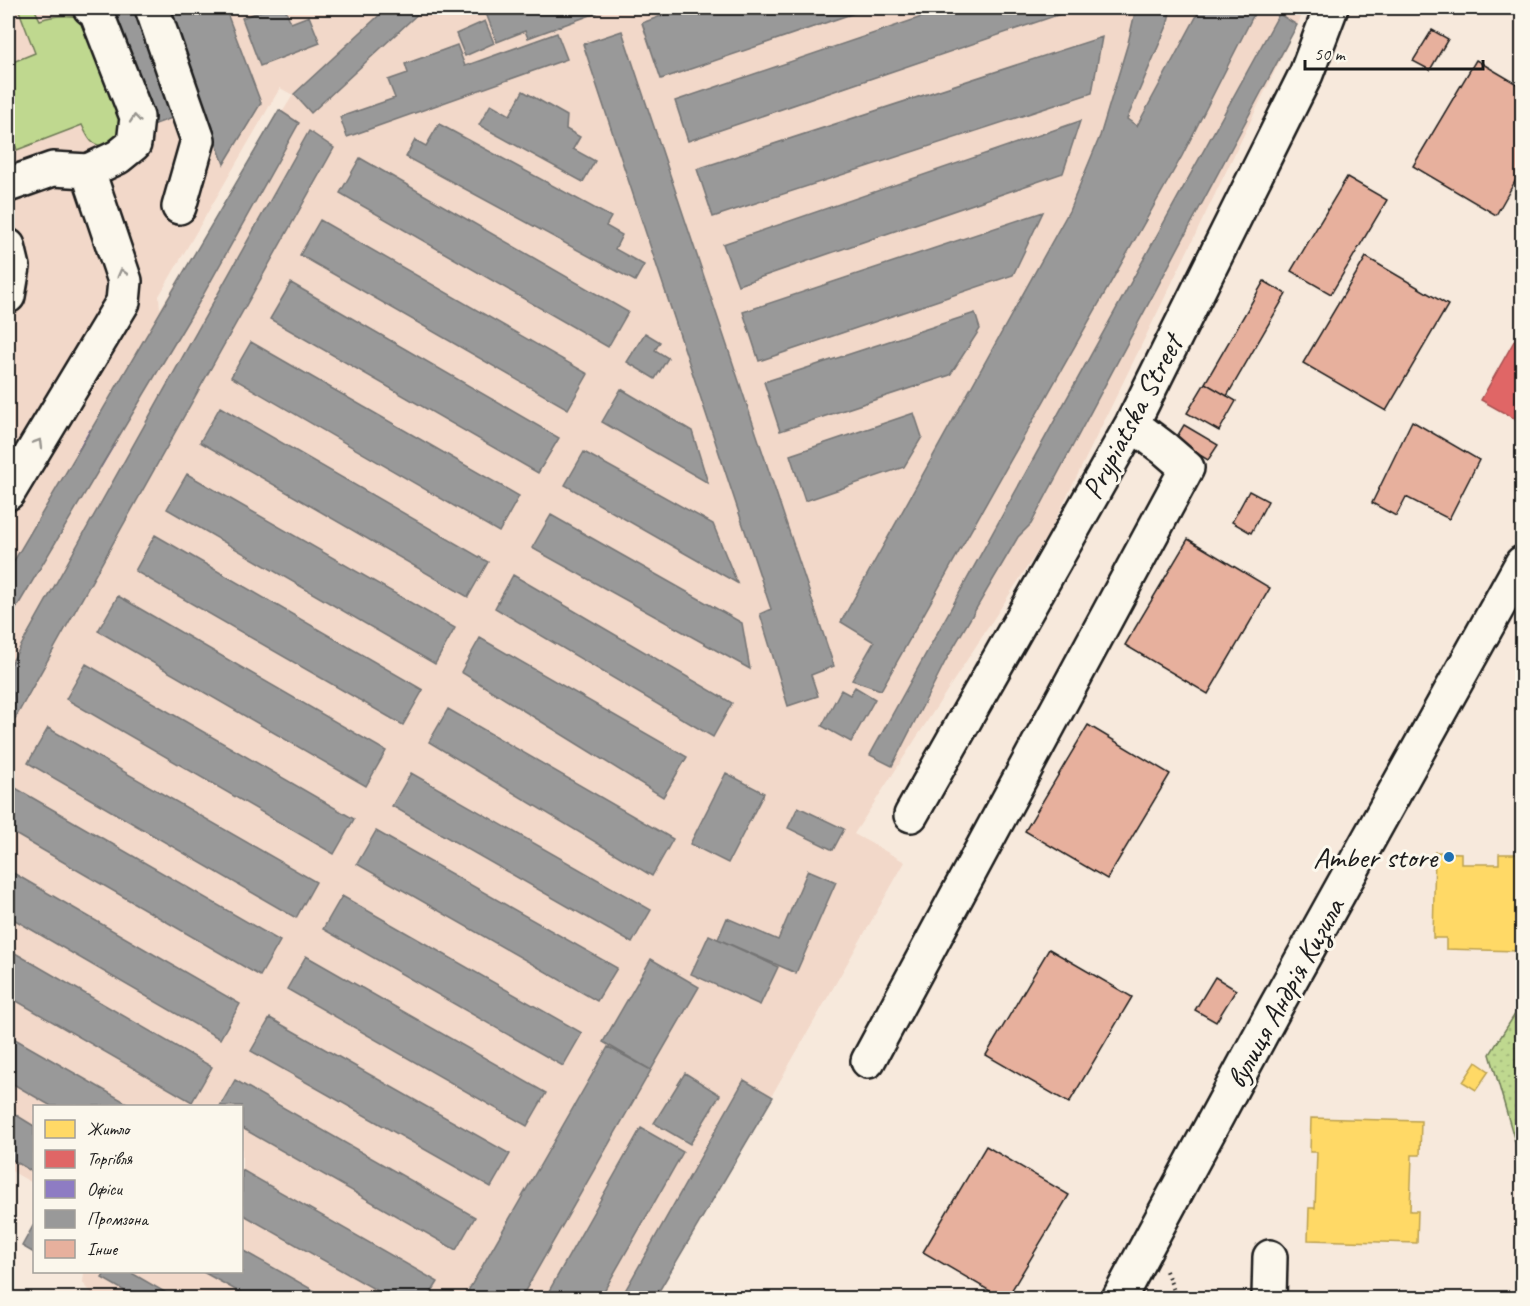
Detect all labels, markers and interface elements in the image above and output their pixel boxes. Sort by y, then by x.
scale bar [1305,33,1484,71]
text: 50 m [1314,43,1347,65]
one-way arrow [129,114,142,123]
one-way arrow [117,268,130,278]
street label: Prypiatska Street [1073,325,1193,505]
one-way arrow [31,439,42,449]
place label: Amber store [1313,838,1439,876]
marker: Amber store [1442,850,1456,864]
street label: вулиця Андрія Кизила [1217,890,1354,1095]
legend [33,1105,243,1273]
text: Житло [87,1118,131,1140]
text: Торгівля [87,1148,134,1170]
text: Офіси [87,1178,123,1200]
text: Промзона [87,1208,149,1230]
text: Інше [87,1238,118,1260]

